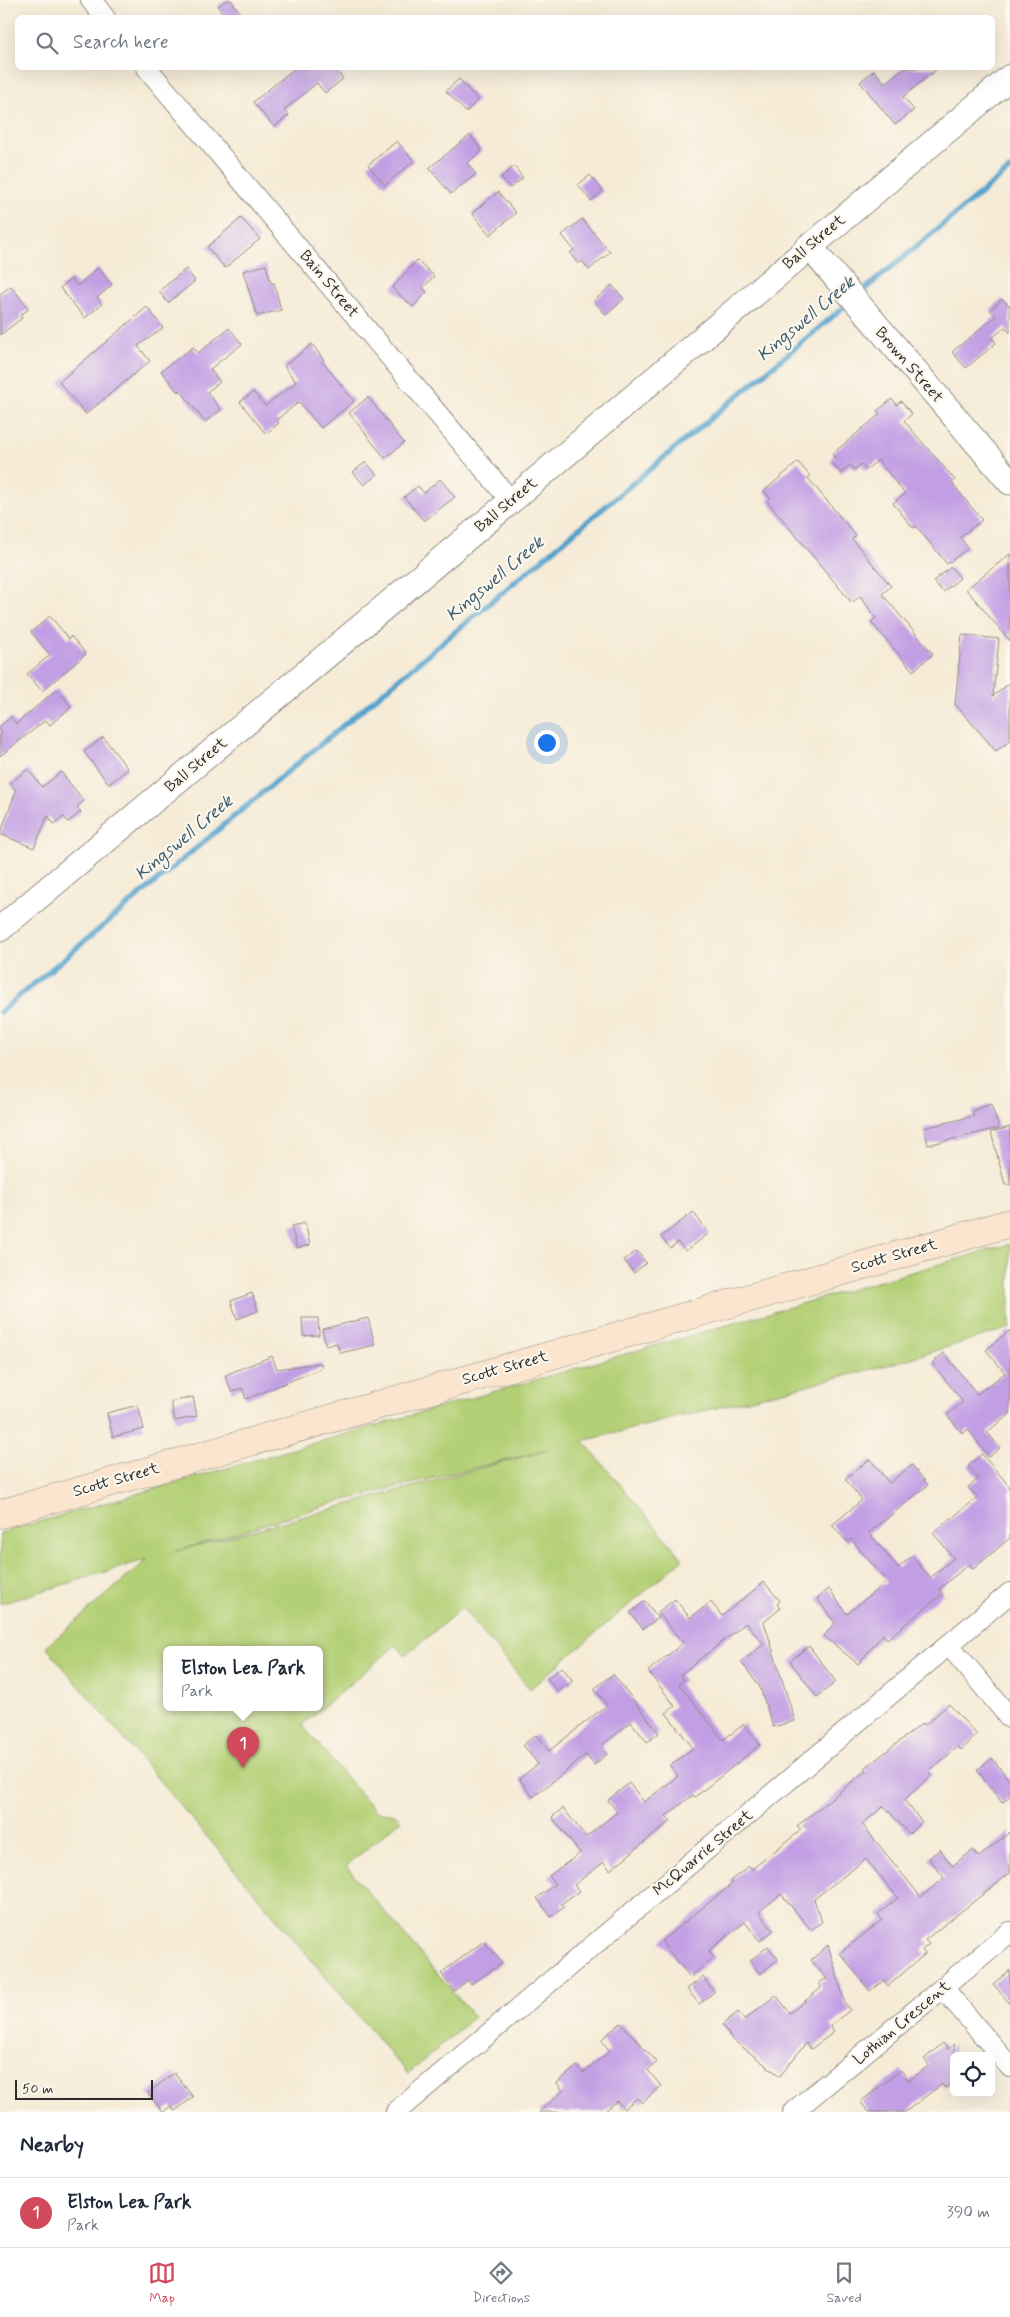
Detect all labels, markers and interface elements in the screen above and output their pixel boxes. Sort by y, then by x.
search box [15,15,995,70]
icon: search [33,29,61,57]
text: Search here [73,30,169,55]
street label: Ball Street [778,209,850,274]
street label: Bain Street [295,246,364,323]
water label: Kingswell Creek [752,270,862,369]
street label: Brown Street [870,323,948,408]
street label: Ball Street [470,472,542,537]
water label: Kingswell Creek [441,530,551,629]
your location [534,730,560,756]
street label: Ball Street [160,732,232,797]
water label: Kingswell Creek [130,789,240,888]
street label: Scott Street [849,1234,940,1278]
street label: Scott Street [460,1346,551,1390]
street label: Scott Street [71,1458,162,1502]
popup [163,1646,323,1711]
text: Elston Lea Park [181,1656,305,1681]
text: Park [181,1681,213,1702]
pin: 1 [227,1727,259,1768]
street label: McQuarrie Street [649,1805,758,1901]
street label: Lothian Crescent [849,1976,956,2070]
map controls [950,2052,995,2097]
button: locate [950,2052,995,2097]
scale bar [15,2077,152,2100]
text: 50 m [22,2080,53,2098]
text: Nearby [20,2131,84,2159]
text: Elston Lea Park [67,2190,191,2215]
text: 1 [32,2202,40,2223]
text: 390 m [947,2202,990,2223]
text: Park [67,2215,99,2236]
tab: Map [148,2259,176,2307]
tab: Directions [473,2259,530,2307]
tab: Saved [826,2259,862,2307]

